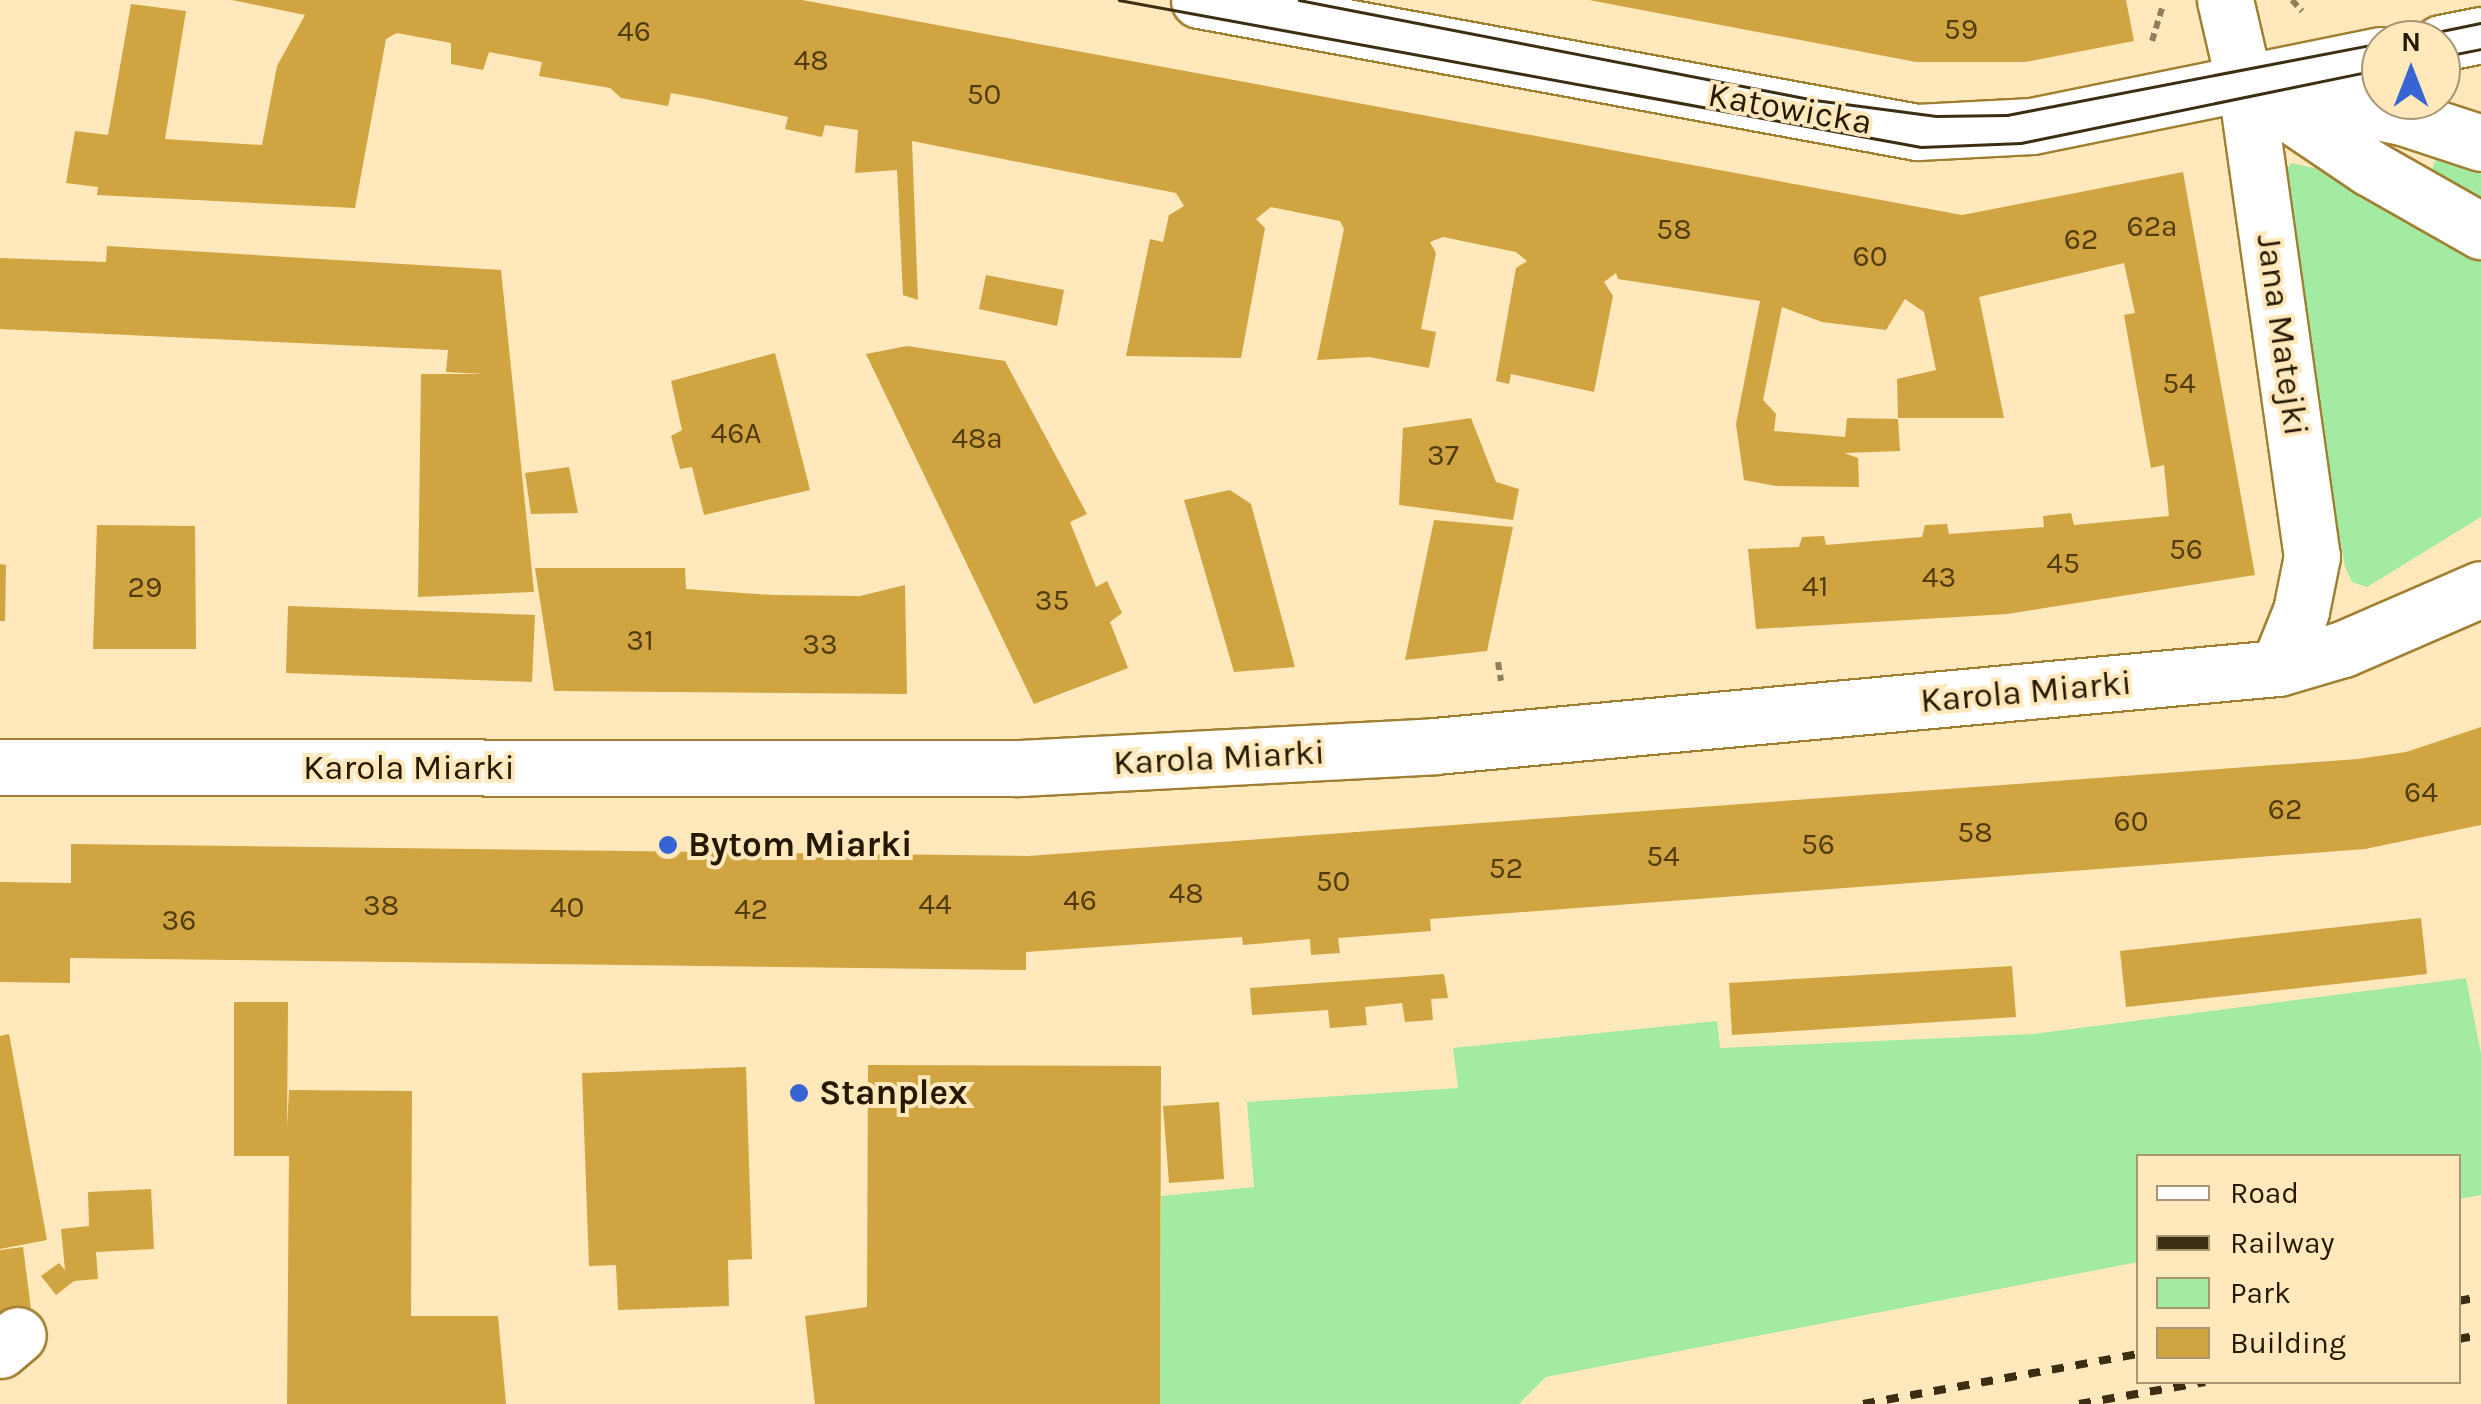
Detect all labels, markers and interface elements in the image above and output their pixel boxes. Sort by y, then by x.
house number: 59 [1944,11,1978,47]
house number: 46 [617,13,651,49]
north arrow [2361,20,2461,120]
text: N [2401,25,2421,58]
house number: 48 [793,42,829,78]
street label: Katowicka [1705,74,1875,144]
house number: 50 [967,76,1001,112]
house number: 62a [2126,208,2178,244]
house number: 58 [1656,211,1692,247]
house number: 62 [2064,221,2098,257]
street label: Jana Matejki [2247,231,2317,439]
house number: 60 [1853,238,1887,274]
house number: 54 [2162,365,2196,401]
house number: 46A [710,415,762,451]
house number: 48a [951,420,1003,456]
house number: 37 [1427,437,1459,473]
house number: 56 [2169,531,2203,567]
house number: 45 [2046,545,2080,581]
house number: 43 [1922,559,1956,595]
house number: 41 [1802,568,1828,604]
house number: 29 [128,569,162,605]
house number: 35 [1035,582,1069,618]
house number: 31 [626,622,654,658]
house number: 33 [802,626,838,662]
street label: Karola Miarki [1919,662,2133,722]
street label: Karola Miarki [1112,731,1326,785]
street label: Karola Miarki [303,747,515,789]
house number: 64 [2404,774,2438,810]
house number: 62 [2268,791,2302,827]
house number: 60 [2114,803,2148,839]
house number: 58 [1957,814,1993,850]
place label: Bytom Miarki [688,824,912,866]
house number: 56 [1801,826,1835,862]
marker: Bytom Miarki [657,834,679,856]
house number: 54 [1646,838,1680,874]
house number: 52 [1489,850,1523,886]
house number: 50 [1316,863,1350,899]
house number: 48 [1168,875,1204,911]
house number: 46 [1063,882,1097,918]
house number: 44 [918,886,952,922]
house number: 38 [363,887,399,923]
house number: 40 [550,889,584,925]
house number: 42 [734,891,768,927]
house number: 36 [162,902,196,938]
place label: Stanplex [819,1072,967,1114]
marker: Stanplex [788,1082,810,1104]
legend [2136,1154,2461,1384]
text: Road [2230,1175,2299,1211]
text: Railway [2230,1225,2334,1261]
text: Park [2230,1275,2291,1311]
text: Building [2230,1325,2346,1361]

